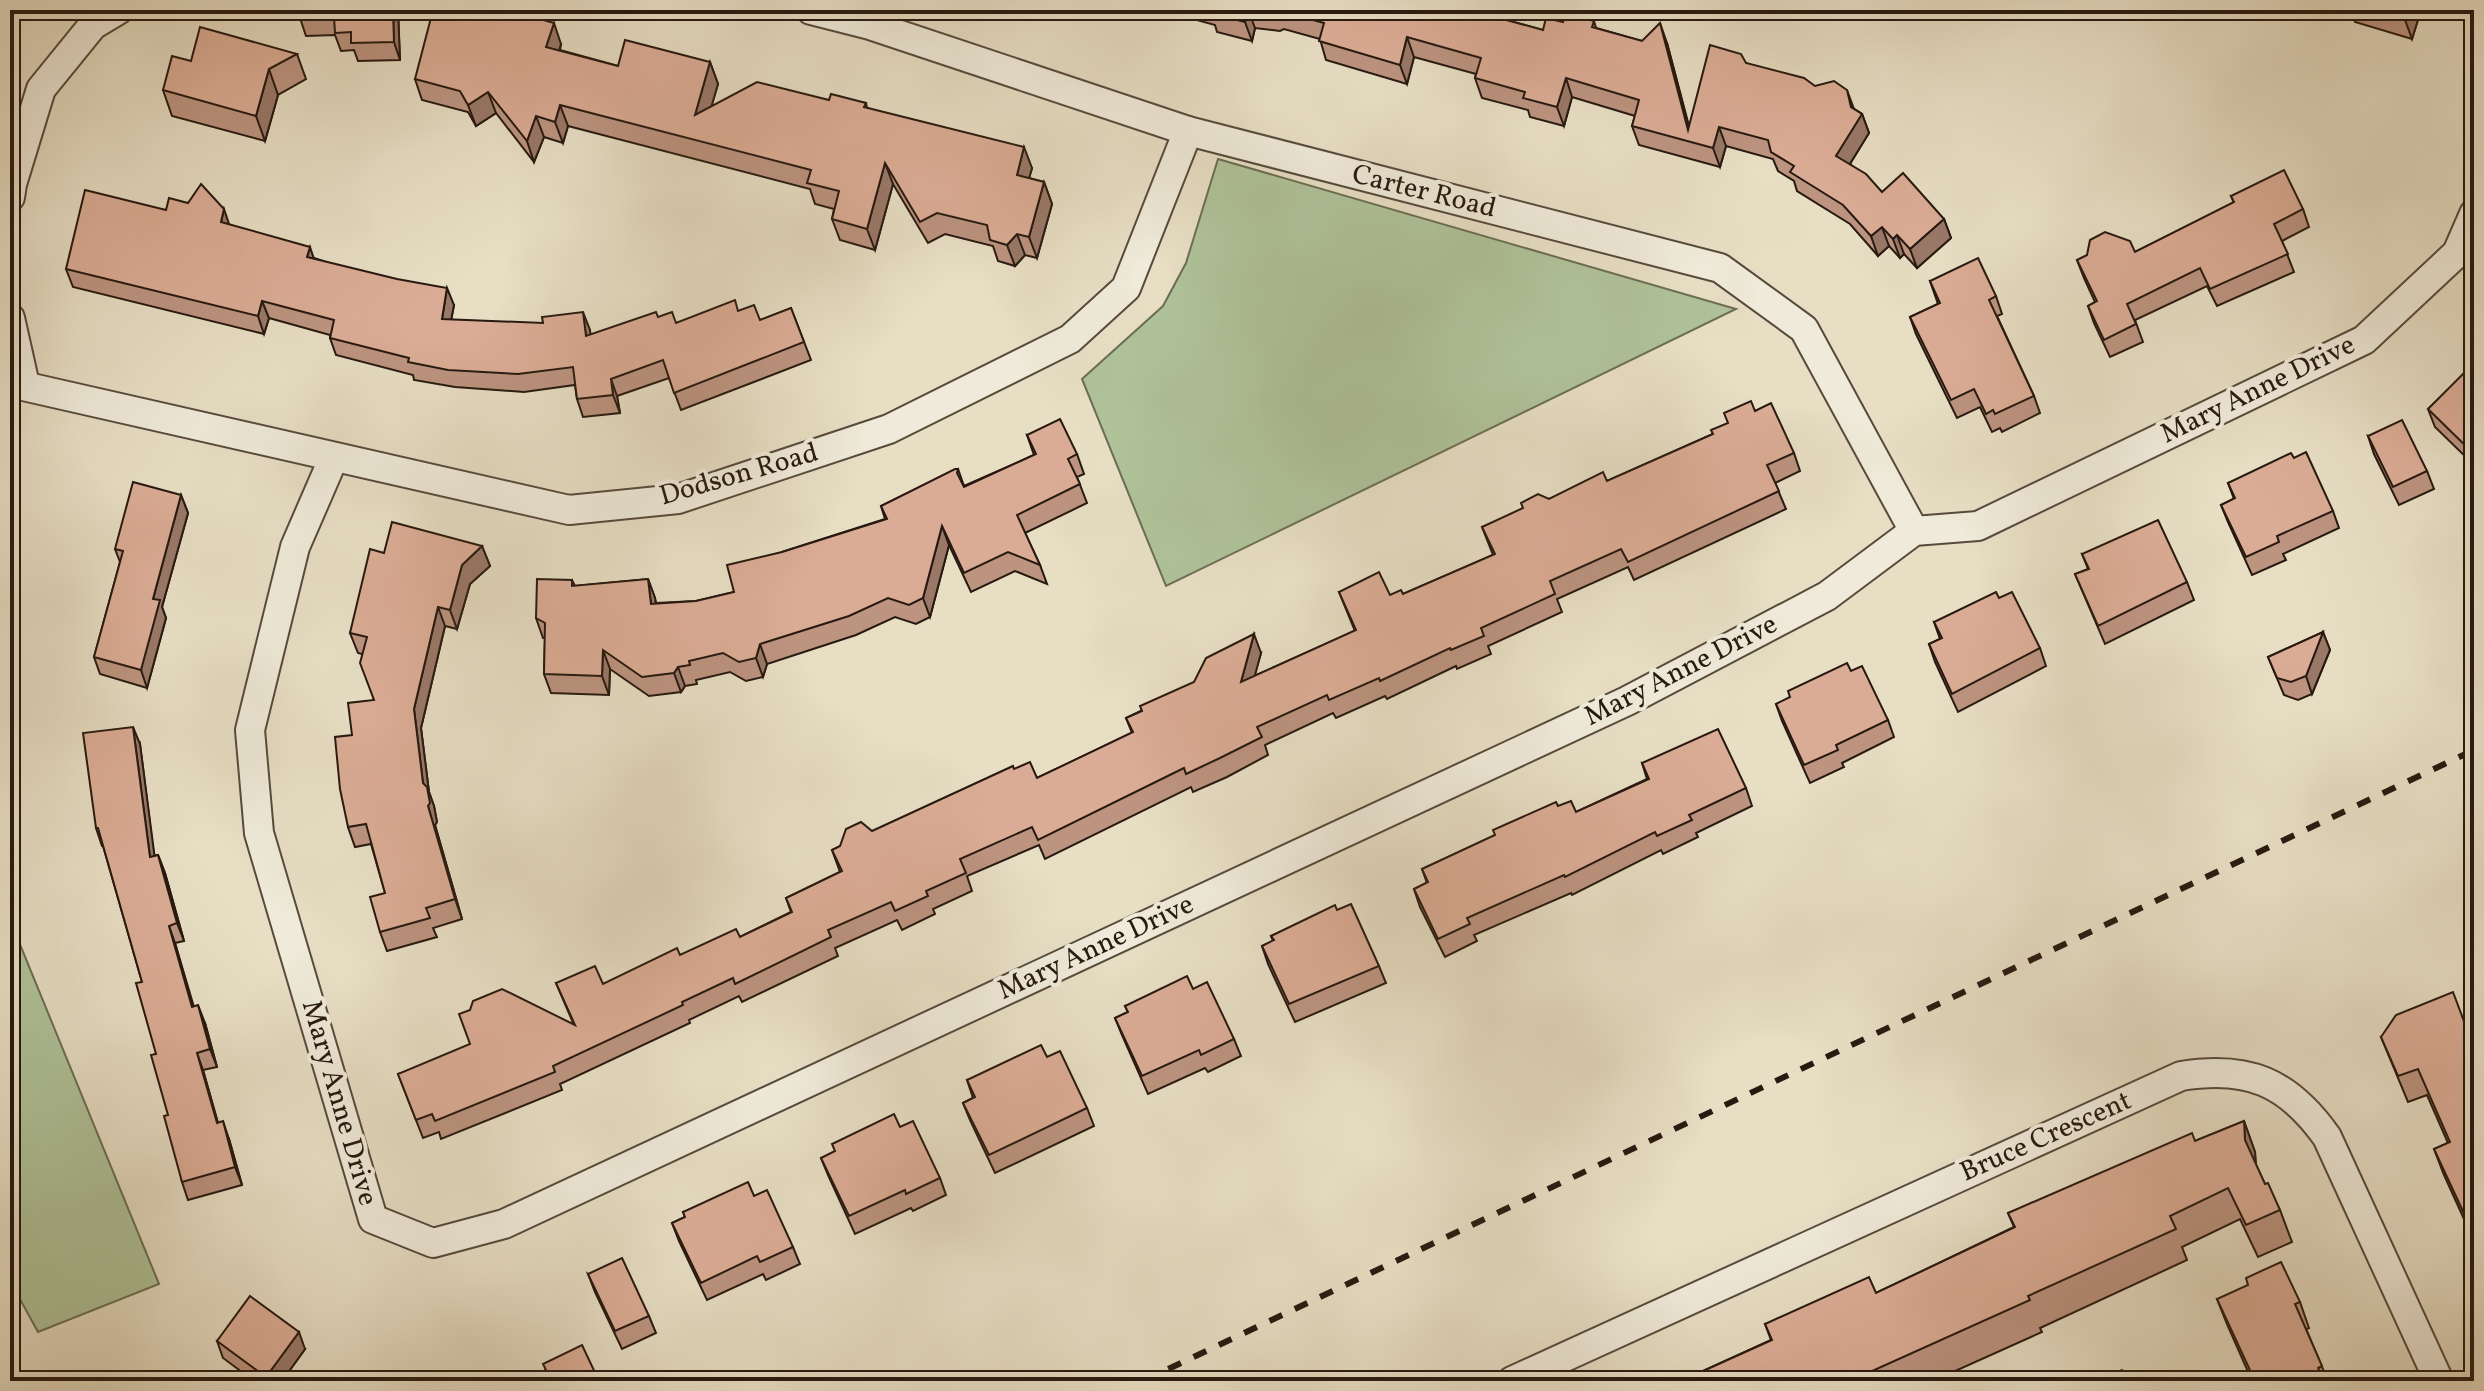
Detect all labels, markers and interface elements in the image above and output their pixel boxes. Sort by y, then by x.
street label: Carter Road [1348,155,1500,229]
street label: Mary Anne Drive [2154,326,2362,454]
street label: Dodson Road [655,434,823,516]
street label: Mary Anne Drive [1578,605,1784,737]
street label: Mary Anne Drive [992,886,1200,1010]
street label: Mary Anne Drive [291,996,387,1210]
street label: Bruce Crescent [1954,1082,2138,1192]

